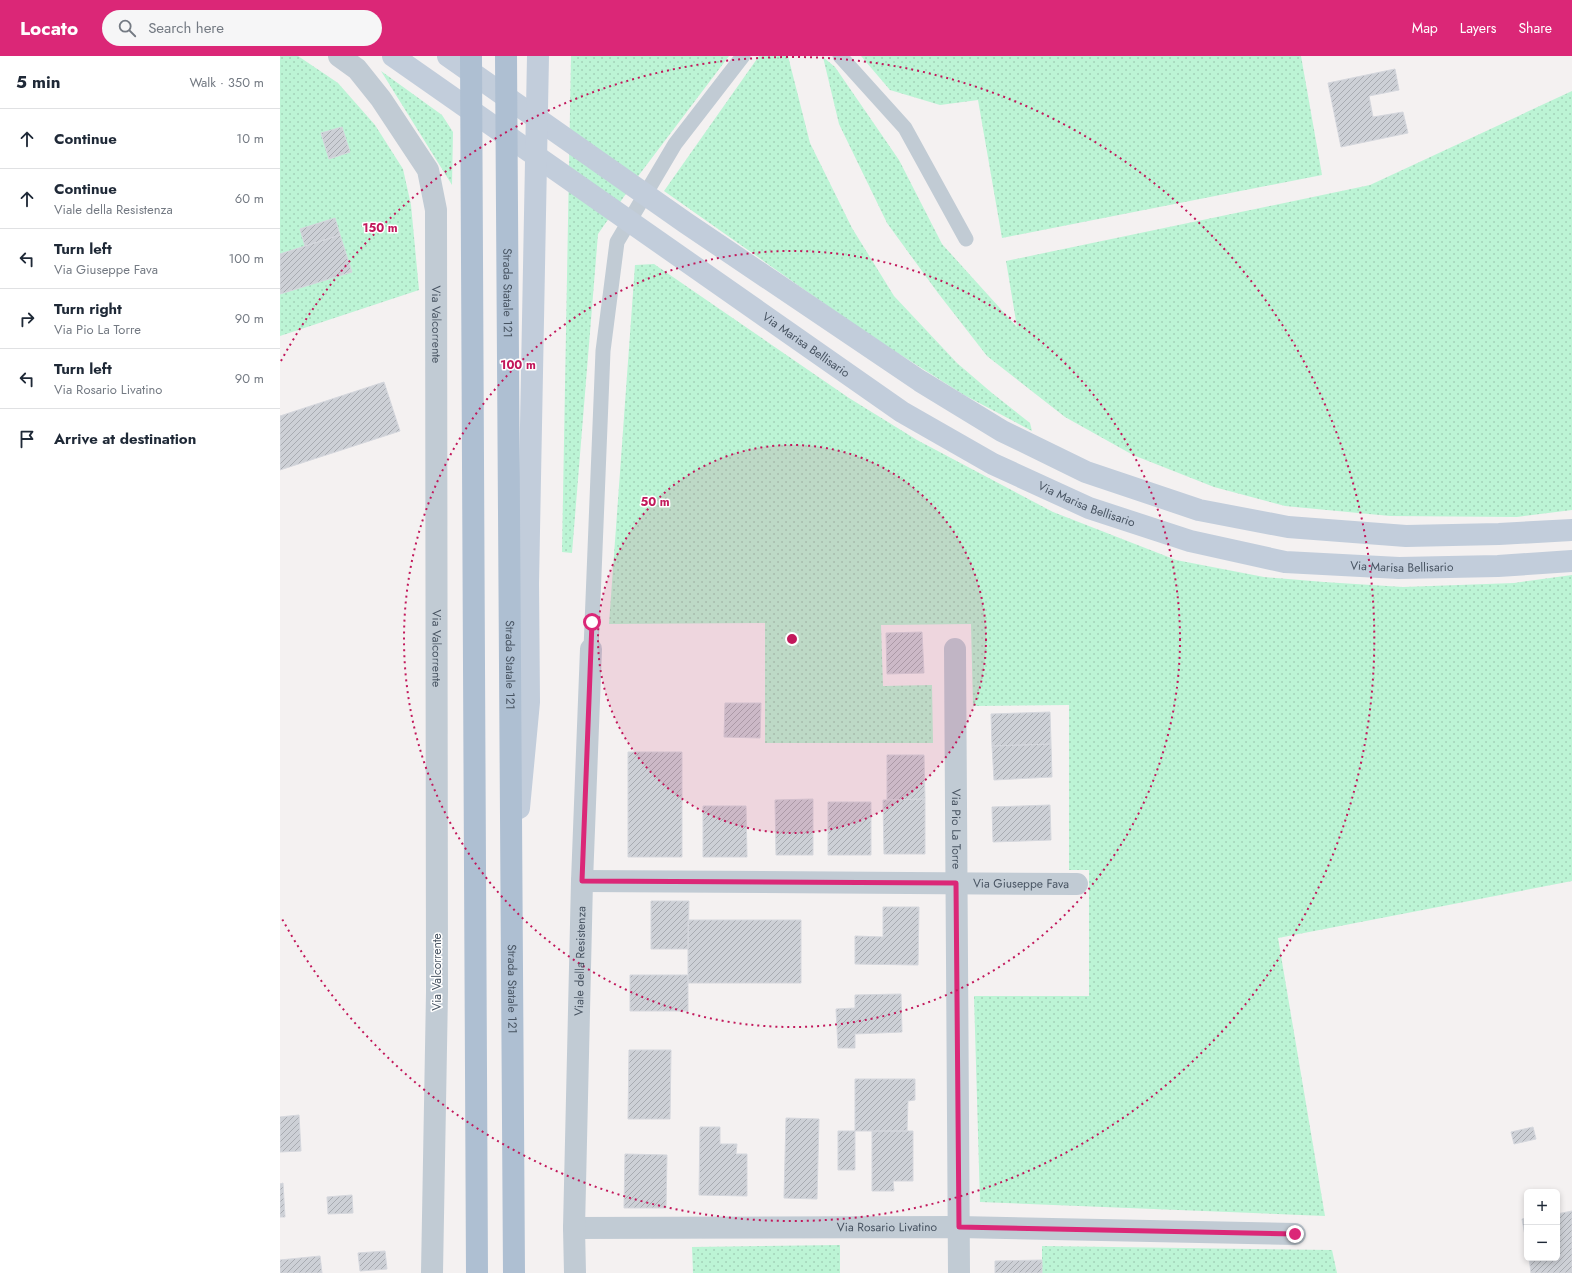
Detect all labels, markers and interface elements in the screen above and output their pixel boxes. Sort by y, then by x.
search box [102,10,382,46]
text: Locato [20,15,78,42]
icon: search [116,17,138,39]
text: Search here [148,17,224,39]
text: Map [1412,18,1438,38]
text: Layers [1460,18,1496,38]
text: Share [1518,18,1552,38]
text: 5 min [16,70,60,94]
text: Walk · 350 m [189,73,264,92]
icon: ahead [16,128,38,150]
text: Continue [54,128,117,150]
text: 10 m [236,129,264,148]
text: Continue [54,178,117,200]
icon: ahead [16,188,38,210]
text: 60 m [235,189,264,208]
text: Viale della Resistenza [54,200,173,219]
text: 150 m [362,219,398,237]
text: Turn left [54,238,112,260]
icon: left [16,248,38,270]
street label: Strada Statale 121 [498,248,517,338]
text: 100 m [229,249,264,268]
text: Via Giuseppe Fava [54,260,158,279]
street label: Via Valcorrente [427,286,445,363]
text: Turn right [54,298,122,320]
icon: right [16,308,38,330]
street label: Via Marisa Bellisario [758,308,854,382]
text: 90 m [235,309,264,328]
text: Via Pio La Torre [54,320,141,339]
text: 100 m [500,356,536,374]
text: Turn left [54,358,112,380]
icon: left [16,368,38,390]
text: 90 m [235,369,264,388]
text: Via Rosario Livatino [54,380,162,399]
icon: arrive [16,428,38,450]
text: Arrive at destination [54,428,196,450]
street label: Via Marisa Bellisario [1035,477,1138,532]
text: 50 m [640,493,670,511]
street label: Via Marisa Bellisario [1350,556,1454,577]
street label: Via Valcorrente [428,610,446,687]
route start [583,613,601,631]
street label: Strada Statale 121 [501,620,519,710]
centre of rings [785,632,799,646]
street label: Via Pio La Torre [947,789,965,869]
street label: Via Giuseppe Fava [973,874,1069,893]
street label: Viale della Resistenza [570,906,590,1016]
street label: Via Valcorrente [428,933,446,1011]
street label: Strada Statale 121 [503,944,521,1034]
map controls [1524,1189,1560,1261]
button: + [1524,1189,1560,1225]
street label: Via Rosario Livatino [837,1218,938,1236]
route end [1286,1225,1304,1243]
button: − [1524,1225,1560,1261]

